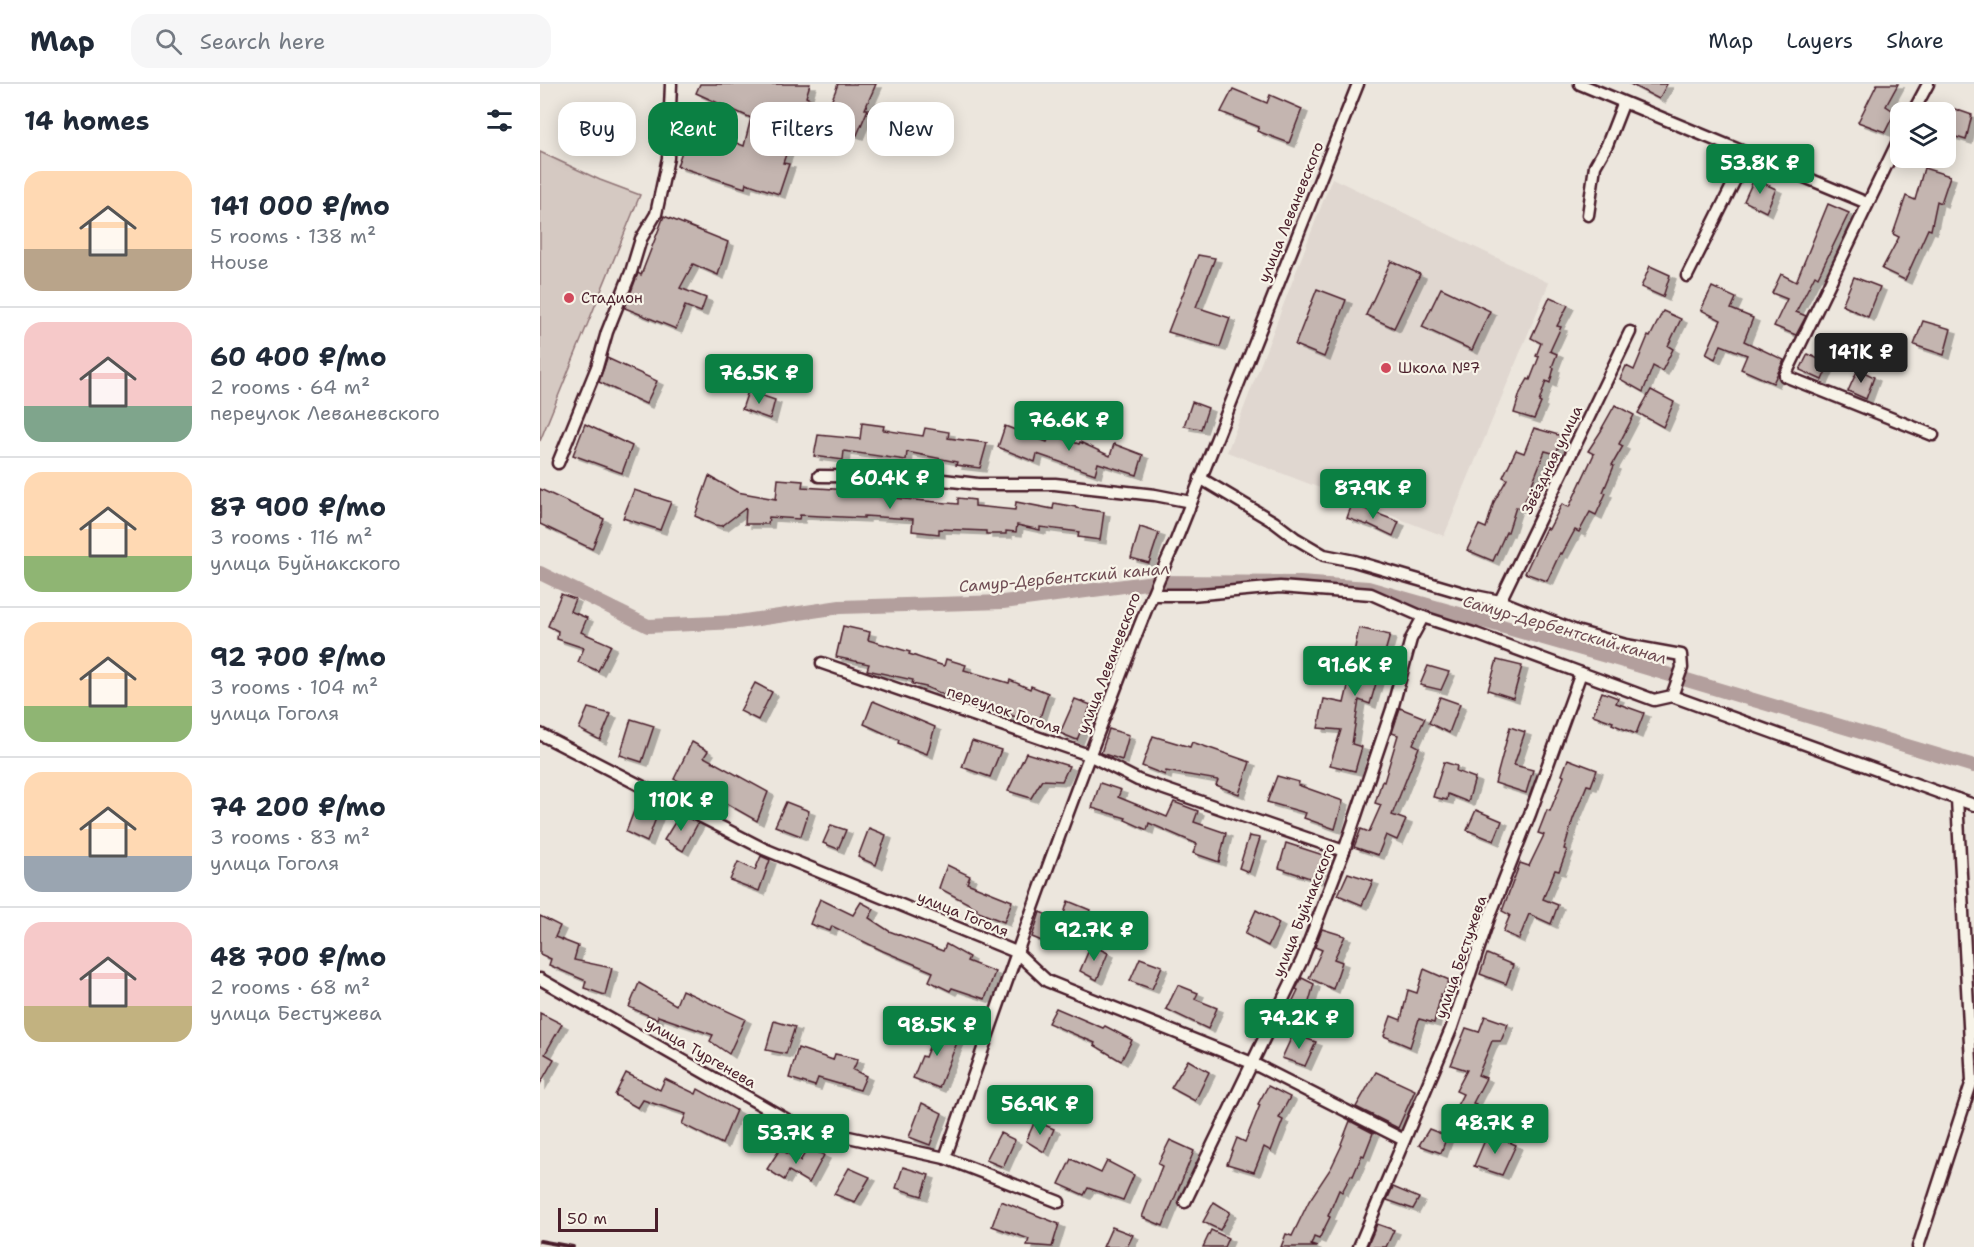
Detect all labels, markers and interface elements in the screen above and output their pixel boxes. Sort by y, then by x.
search box [131,14,551,68]
text: Map [30,22,95,60]
icon: search [152,25,185,58]
text: Search here [200,27,325,56]
text: Map [1708,27,1753,55]
text: Layers [1786,27,1853,55]
text: Share [1886,27,1944,55]
chip: Buy [558,102,636,156]
chip: Rent [648,102,738,156]
chip: Filters [750,102,855,156]
chip: New [867,102,954,156]
map controls [1890,102,1956,168]
button: layers [1890,102,1956,168]
text: 14 homes [24,103,150,138]
icon: filters [483,104,516,137]
street label: улица Леваневского [1254,139,1328,285]
pin: 53.8K ₽ [1705,144,1815,195]
text: 53.8K ₽ [1720,150,1800,176]
text: 141 000 ₽/mo [210,188,390,223]
icon: home [72,195,144,267]
text: 5 rooms · 138 m² [210,223,376,249]
text: House [210,249,269,275]
place label: Стадион [581,288,643,308]
marker: Стадион [562,291,576,305]
pin: 141K ₽ [1812,333,1910,384]
text: 60 400 ₽/mo [210,339,387,374]
text: 141K ₽ [1828,339,1894,365]
icon: home [72,346,144,418]
pin: 76.5K ₽ [704,354,814,405]
place label: Школа №7 [1398,358,1480,378]
text: 76.5K ₽ [719,360,799,386]
marker: Школа №7 [1379,361,1393,375]
text: 2 rooms · 64 m² [210,374,370,400]
text: переулок Леваневского [210,400,440,426]
pin: 76.6K ₽ [1014,401,1124,452]
street label: Звёздная улица [1517,402,1587,518]
text: 76.6K ₽ [1028,407,1110,433]
pin: 60.4K ₽ [835,459,945,510]
text: 60.4K ₽ [850,465,930,491]
pin: 87.9K ₽ [1318,469,1428,520]
text: 87.9K ₽ [1334,475,1412,501]
text: 87 900 ₽/mo [210,489,386,524]
icon: home [72,496,144,568]
text: 3 rooms · 116 m² [210,524,372,550]
text: улица Буйнакского [210,550,401,576]
water label: Самур-Дербентский канал [958,558,1170,597]
street label: улица Леваневского [1073,589,1145,737]
water label: Самур-Дербентский канал [1460,590,1669,669]
text: 92 700 ₽/mo [210,639,386,674]
icon: home [72,646,144,718]
pin: 91.6K ₽ [1300,646,1410,697]
text: 91.6K ₽ [1317,652,1393,678]
text: 3 rooms · 104 m² [210,674,378,700]
street label: переулок Гоголя [944,681,1064,739]
text: улица Гоголя [210,700,339,726]
pin: 110K ₽ [632,781,730,832]
text: 110K ₽ [648,787,714,813]
text: 74 200 ₽/mo [210,789,386,824]
icon: home [72,796,144,868]
text: 3 rooms · 83 m² [210,824,370,850]
street label: улица Буйнакского [1268,840,1340,980]
text: улица Гоголя [210,850,339,876]
street label: улица Гоголя [914,887,1012,941]
street label: улица Бестужева [1431,892,1492,1021]
pin: 92.7K ₽ [1039,911,1149,962]
text: 92.7K ₽ [1054,917,1134,943]
text: 48 700 ₽/mo [210,939,387,974]
icon: home [72,946,144,1018]
text: 2 rooms · 68 m² [210,974,370,1000]
pin: 74.2K ₽ [1244,999,1354,1050]
text: улица Бестужева [210,1000,382,1026]
text: 74.2K ₽ [1259,1005,1339,1031]
pin: 98.5K ₽ [882,1006,992,1057]
text: 98.5K ₽ [897,1012,977,1038]
street label: улица Тургенева [642,1013,760,1093]
pin: 56.9K ₽ [985,1085,1095,1136]
text: 56.9K ₽ [1001,1091,1079,1117]
pin: 48.7K ₽ [1440,1104,1550,1155]
text: 48.7K ₽ [1455,1110,1535,1136]
pin: 53.7K ₽ [741,1114,851,1165]
text: 53.7K ₽ [757,1120,835,1146]
scale bar [558,1205,658,1232]
text: 50 m [567,1208,607,1229]

